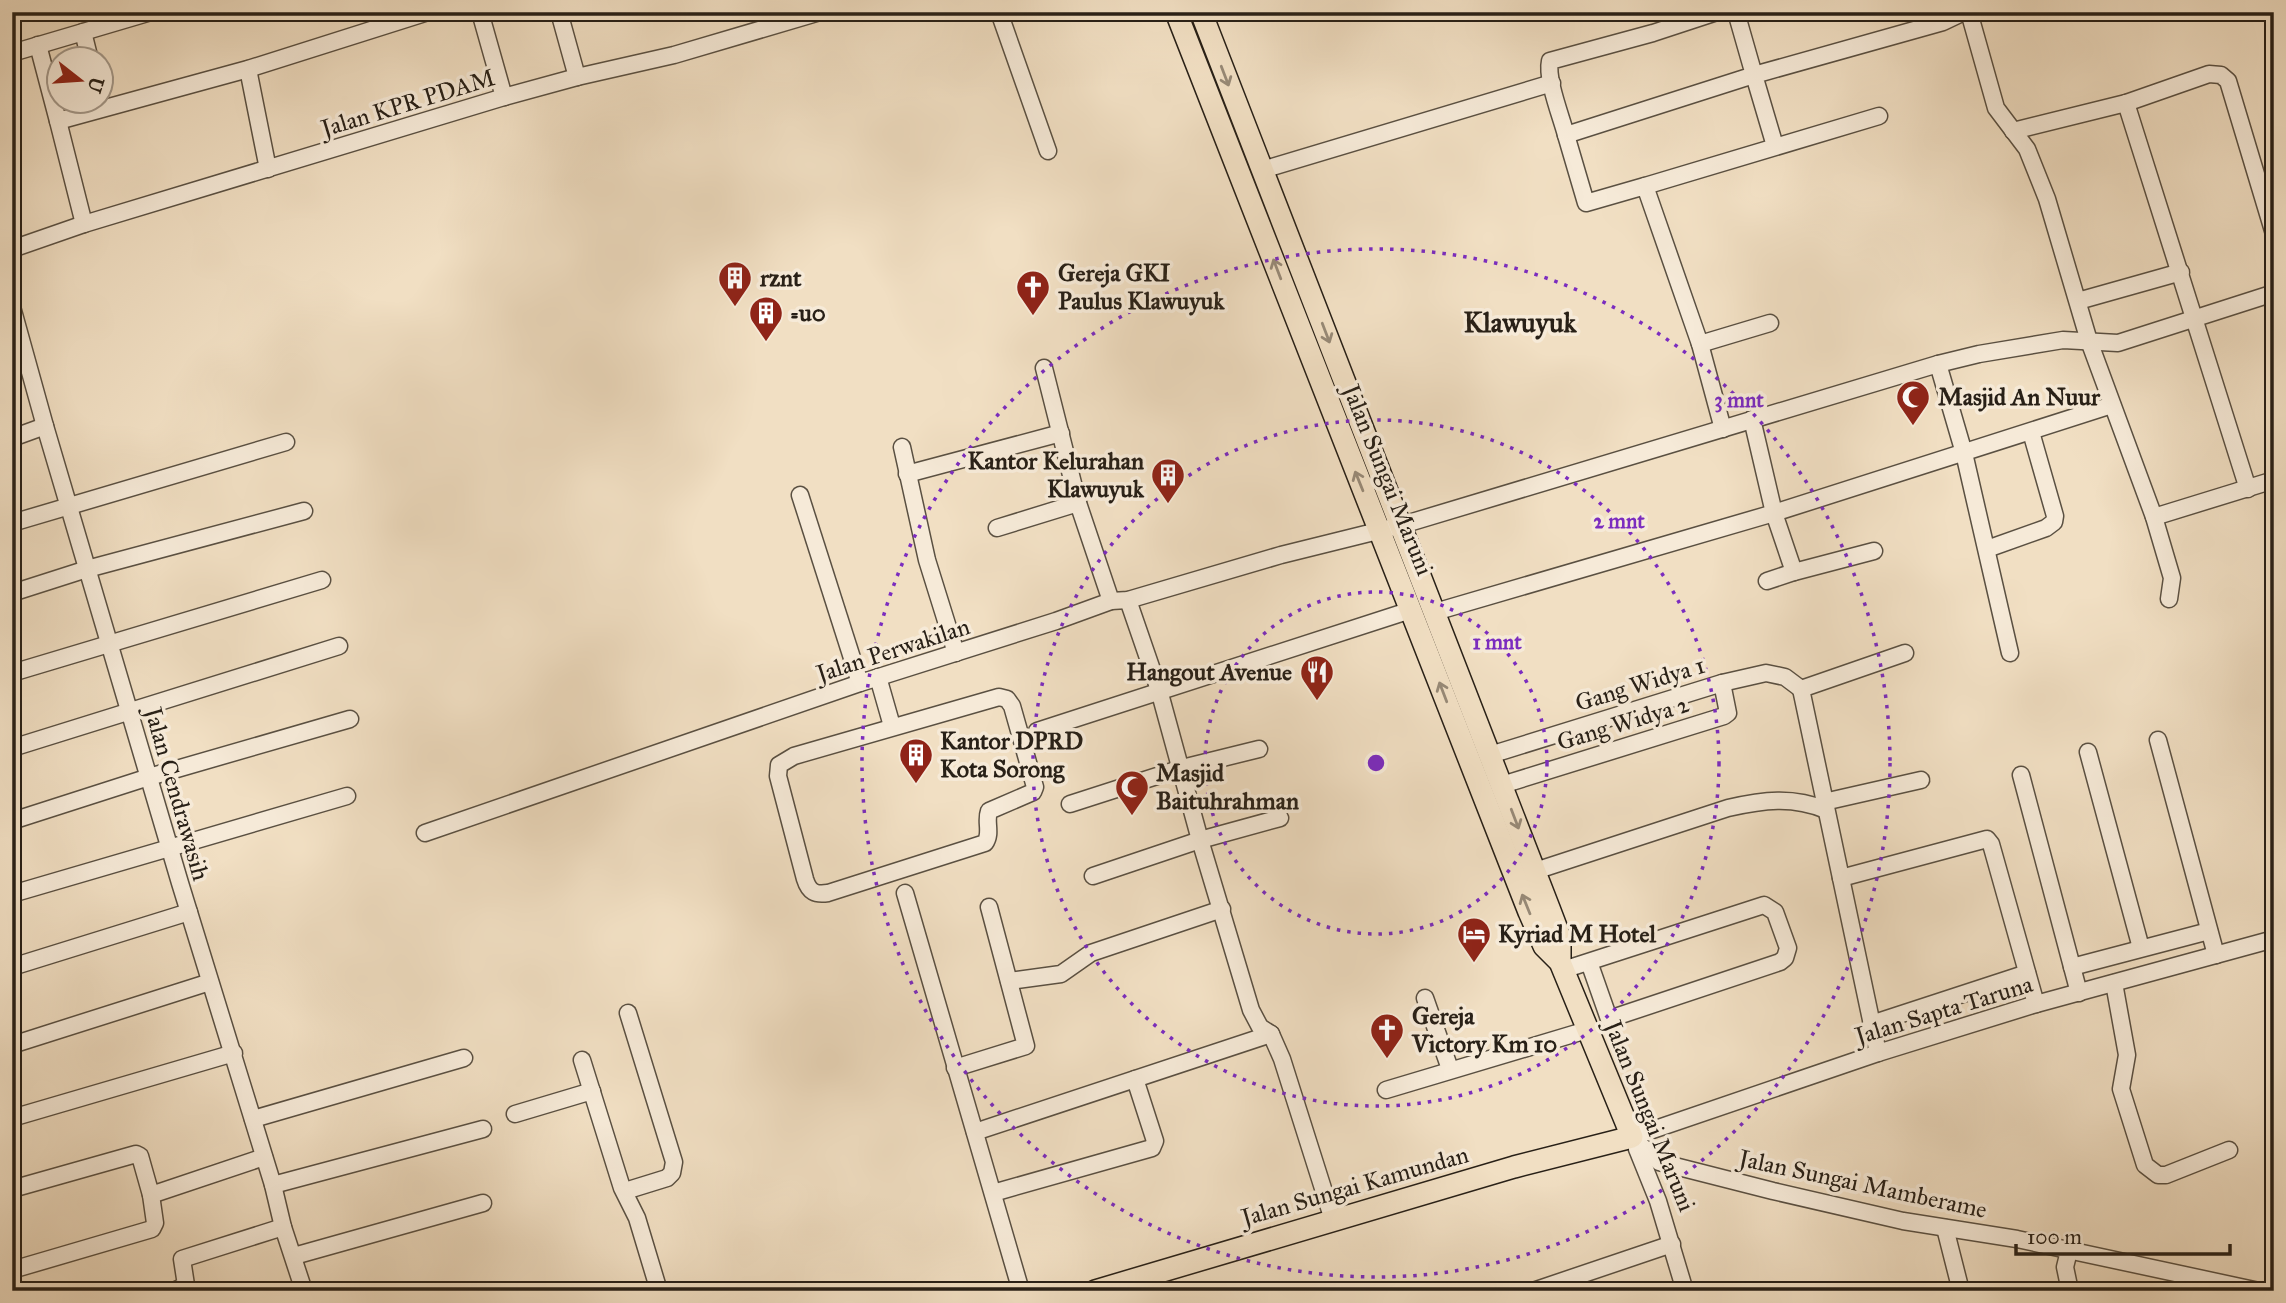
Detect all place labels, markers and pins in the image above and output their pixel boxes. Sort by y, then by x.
place label: Gereja GKI Paulus Klawuyuk [1058,258,1225,316]
building icon: rznt [716,259,754,308]
place label: rznt [759,263,802,293]
church icon: Gereja GKI Paulus Klawuyuk [1014,268,1052,317]
building icon: =u0 [747,294,785,343]
place label: =u0 [790,298,826,328]
mosque icon: Masjid An Nuur [1894,378,1932,427]
place label: Masjid An Nuur [1938,382,2101,412]
place label: Kantor Kelurahan Klawuyuk [968,446,1145,504]
building icon: Kantor Kelurahan Klawuyuk [1149,456,1187,505]
restaurant icon: Hangout Avenue [1298,653,1336,702]
place label: Hangout Avenue [1126,657,1292,687]
place label: Kantor DPRD Kota Sorong [940,726,1083,784]
building icon: Kantor DPRD Kota Sorong [897,736,935,785]
centre of rings [1364,751,1388,775]
place label: Masjid Baituhrahman [1156,758,1299,816]
mosque icon: Masjid Baituhrahman [1113,768,1151,817]
hotel icon: Kyriad M Hotel [1455,915,1493,964]
place label: Kyriad M Hotel [1498,919,1657,949]
place label: Gereja Victory Km 10 [1411,1001,1557,1059]
church icon: Gereja Victory Km 10 [1368,1011,1406,1060]

